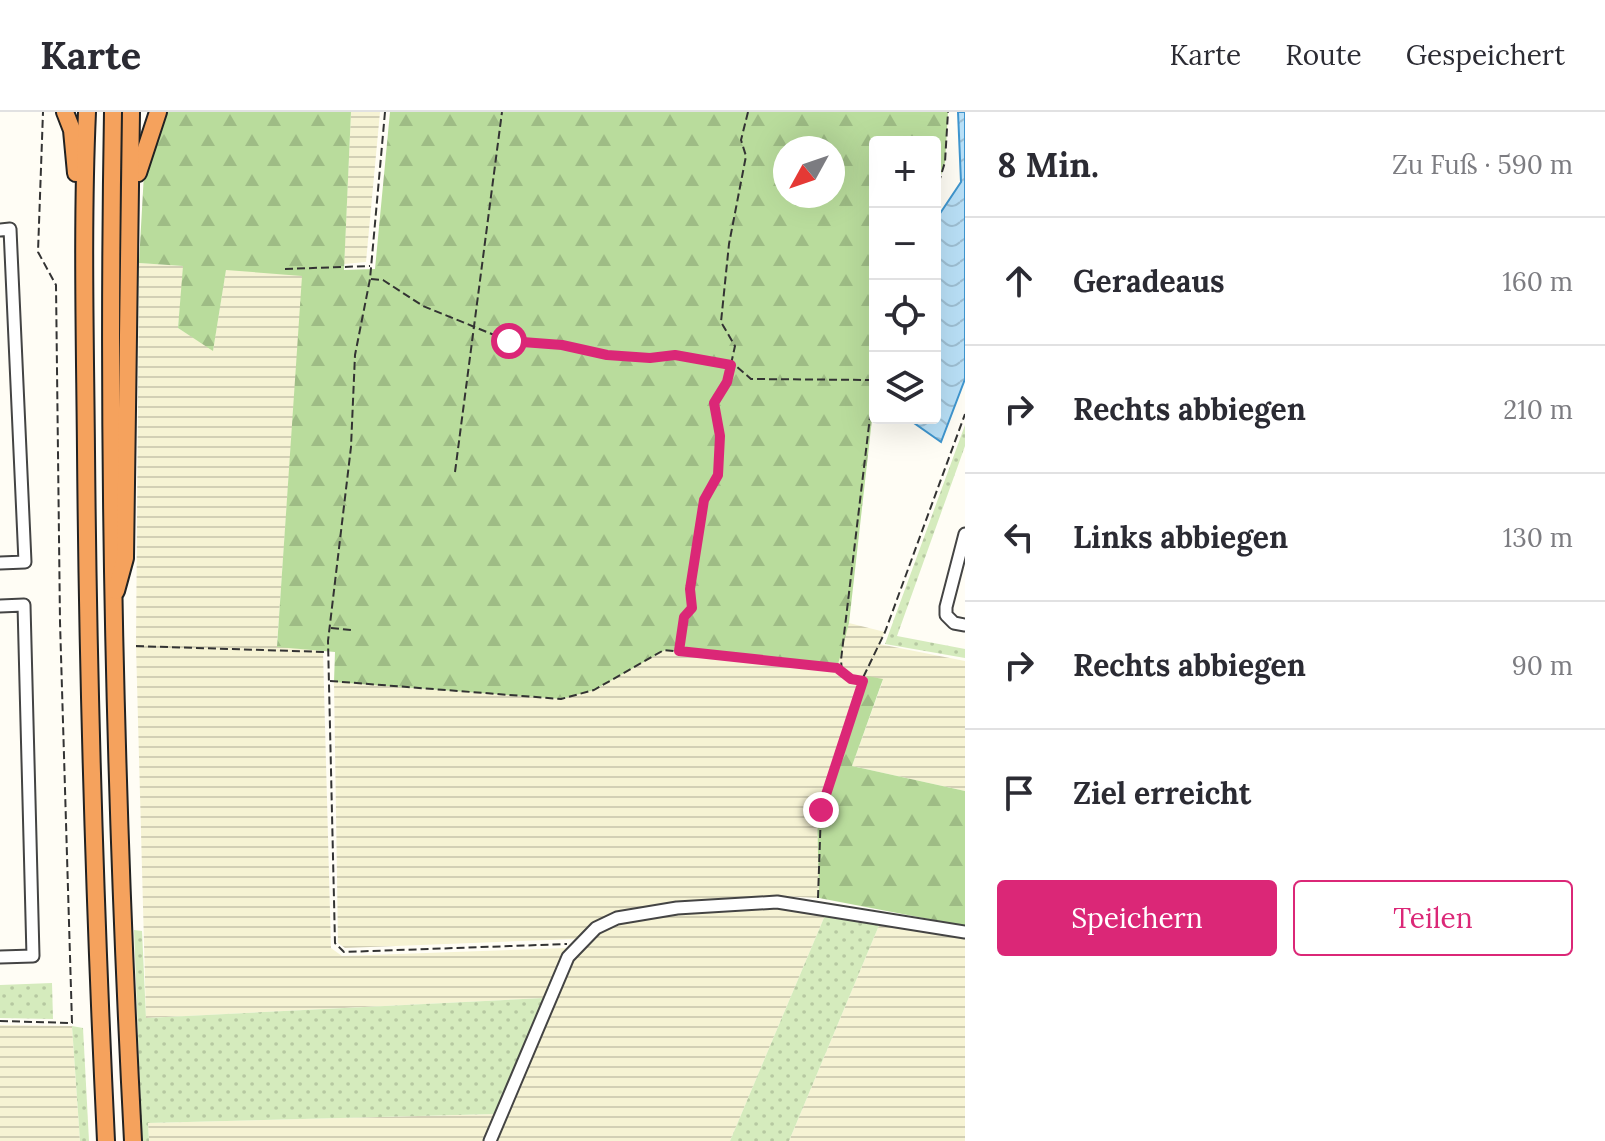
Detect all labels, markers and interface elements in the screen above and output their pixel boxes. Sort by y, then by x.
text: Karte [40,31,141,79]
text: Karte [1169,37,1241,73]
text: Route [1285,37,1362,73]
text: Gespeichert [1406,37,1565,73]
north arrow [773,136,845,208]
map controls [869,136,941,424]
button: + [869,136,941,208]
text: 8 Min. [997,143,1099,186]
text: Zu Fuß · 590 m [1392,148,1573,181]
button: − [869,208,941,280]
icon: ahead [997,259,1041,303]
text: Geradeaus [1073,262,1225,300]
text: 160 m [1502,265,1573,298]
button: locate [869,280,941,352]
route start [491,323,527,359]
button: layers [869,352,941,424]
icon: right [997,387,1041,431]
text: Rechts abbiegen [1073,390,1306,428]
text: 210 m [1503,393,1573,426]
icon: left [997,515,1041,559]
text: Links abbiegen [1073,518,1288,556]
text: 130 m [1503,521,1573,554]
icon: right [997,643,1041,687]
text: Rechts abbiegen [1073,646,1306,684]
text: 90 m [1512,649,1573,682]
icon: arrive [997,771,1041,815]
text: Ziel erreicht [1073,774,1251,812]
route end [803,792,839,828]
button: Speichern [997,880,1277,956]
button: Teilen [1293,880,1573,956]

